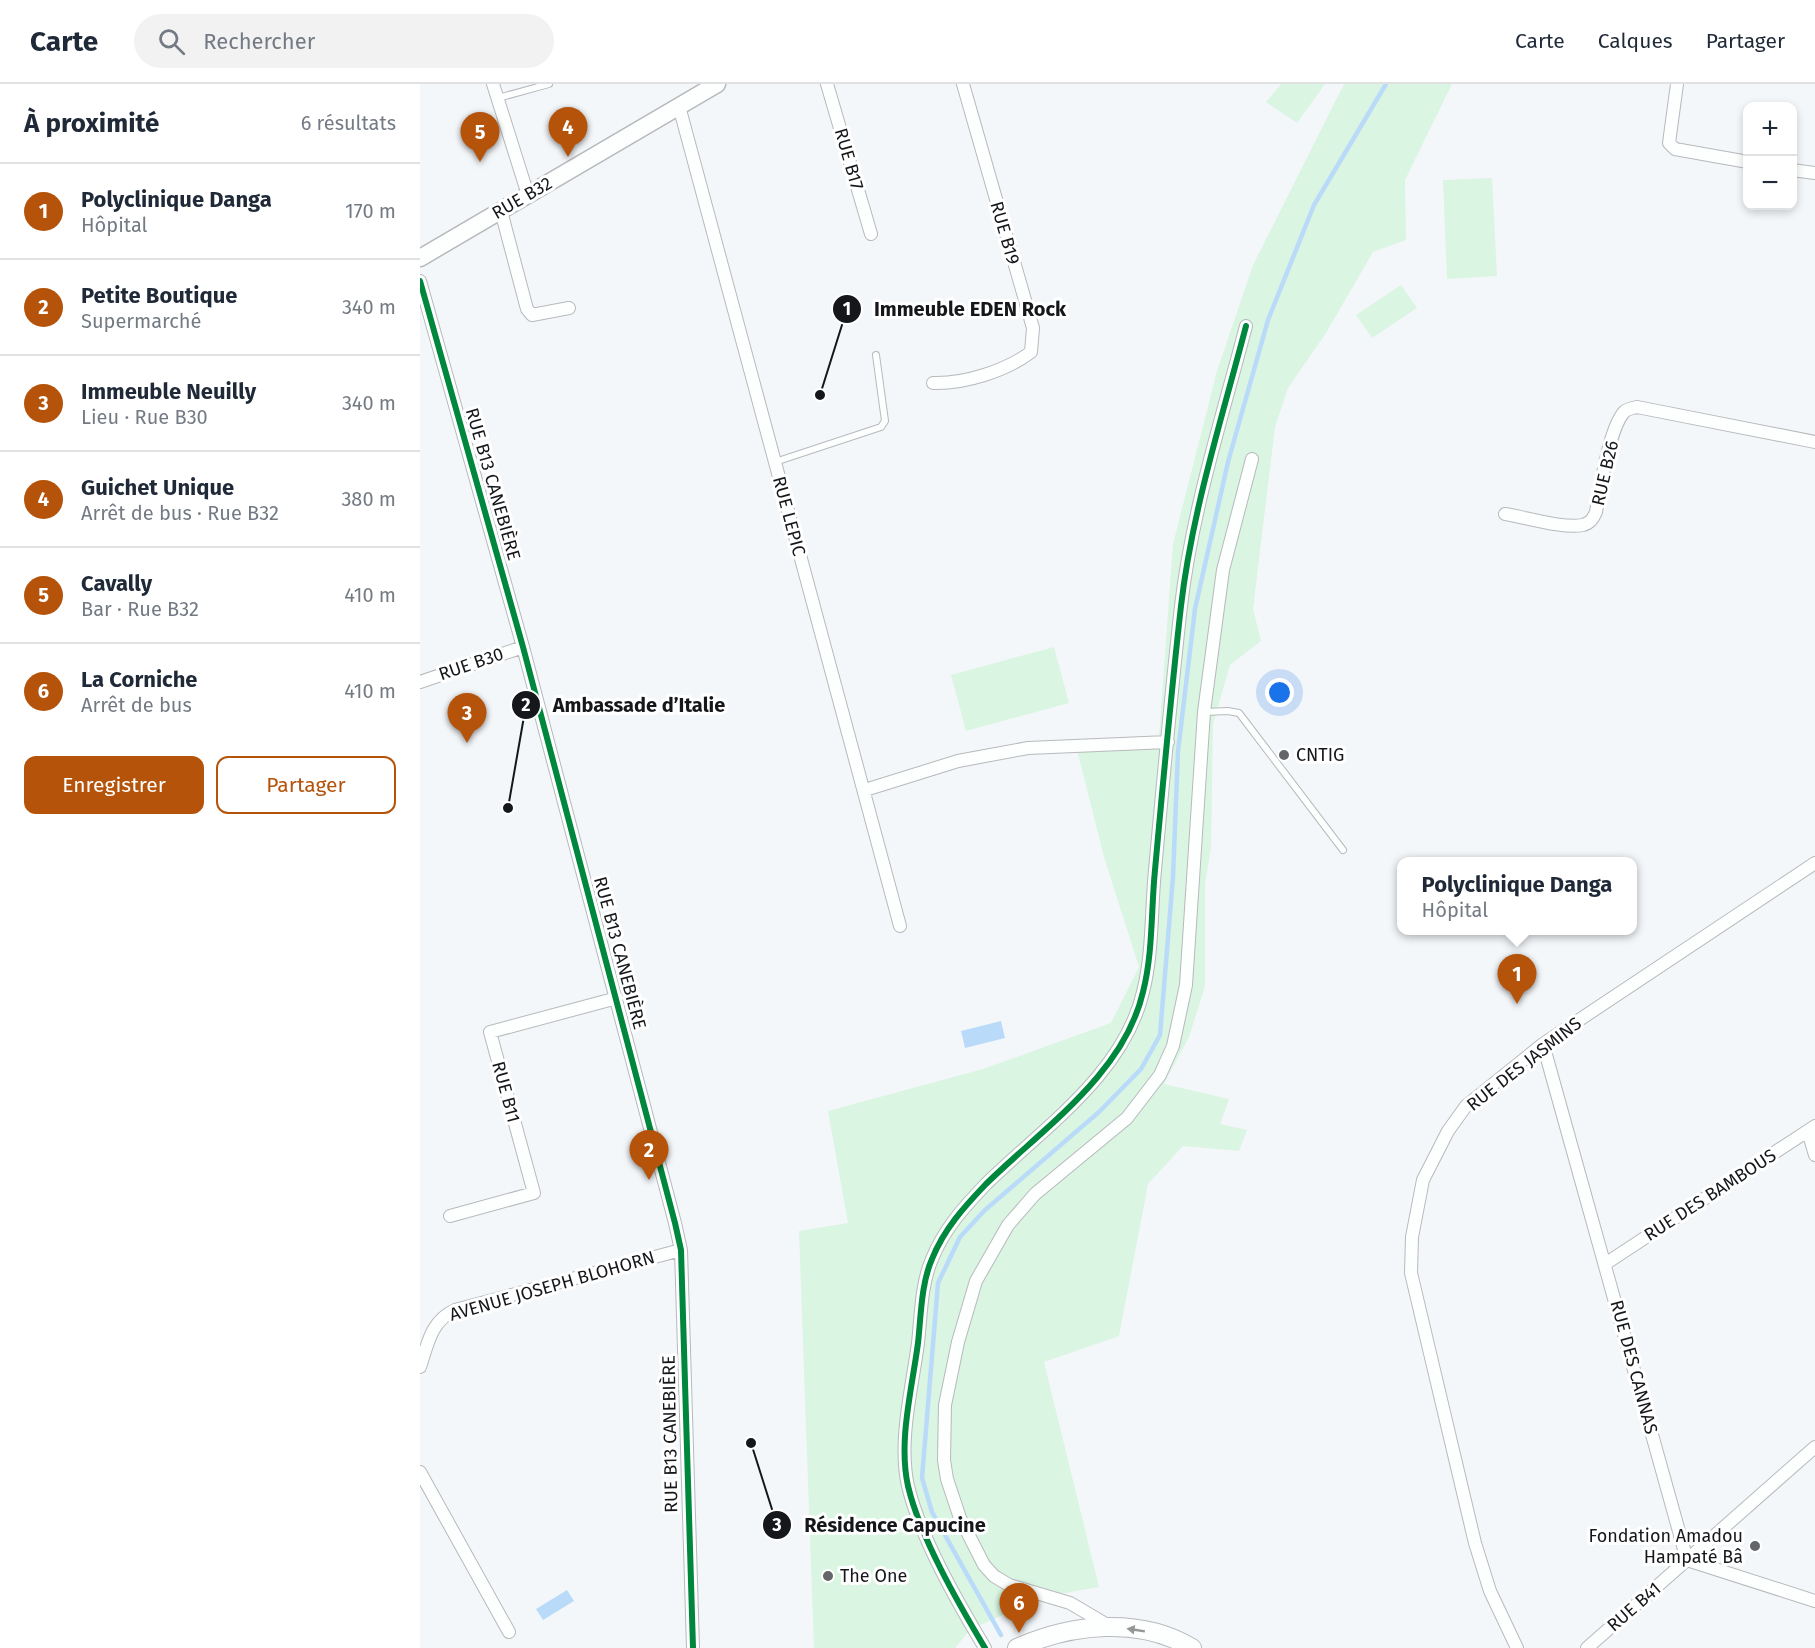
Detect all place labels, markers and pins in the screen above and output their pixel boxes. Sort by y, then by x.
pin: 4 [548,107,588,157]
pin: 5 [460,112,500,162]
callout: Immeuble EDEN Rock [832,290,1078,328]
callout: Ambassade d’Italie [511,686,737,724]
pin: 3 [448,694,486,743]
place label: CNTIG [1296,744,1344,766]
marker: CNTIG [1277,748,1291,762]
pin: 1 [1498,954,1536,1004]
pin: 2 [630,1130,668,1180]
callout: Résidence Capucine [762,1506,997,1544]
place label: Fondation Amadou Hampaté Bâ [1588,1525,1743,1568]
marker: Fondation Amadou Hampaté Bâ [1748,1539,1762,1553]
place label: The One [840,1565,907,1587]
marker: The One [821,1569,835,1583]
pin: 6 [1000,1584,1038,1633]

